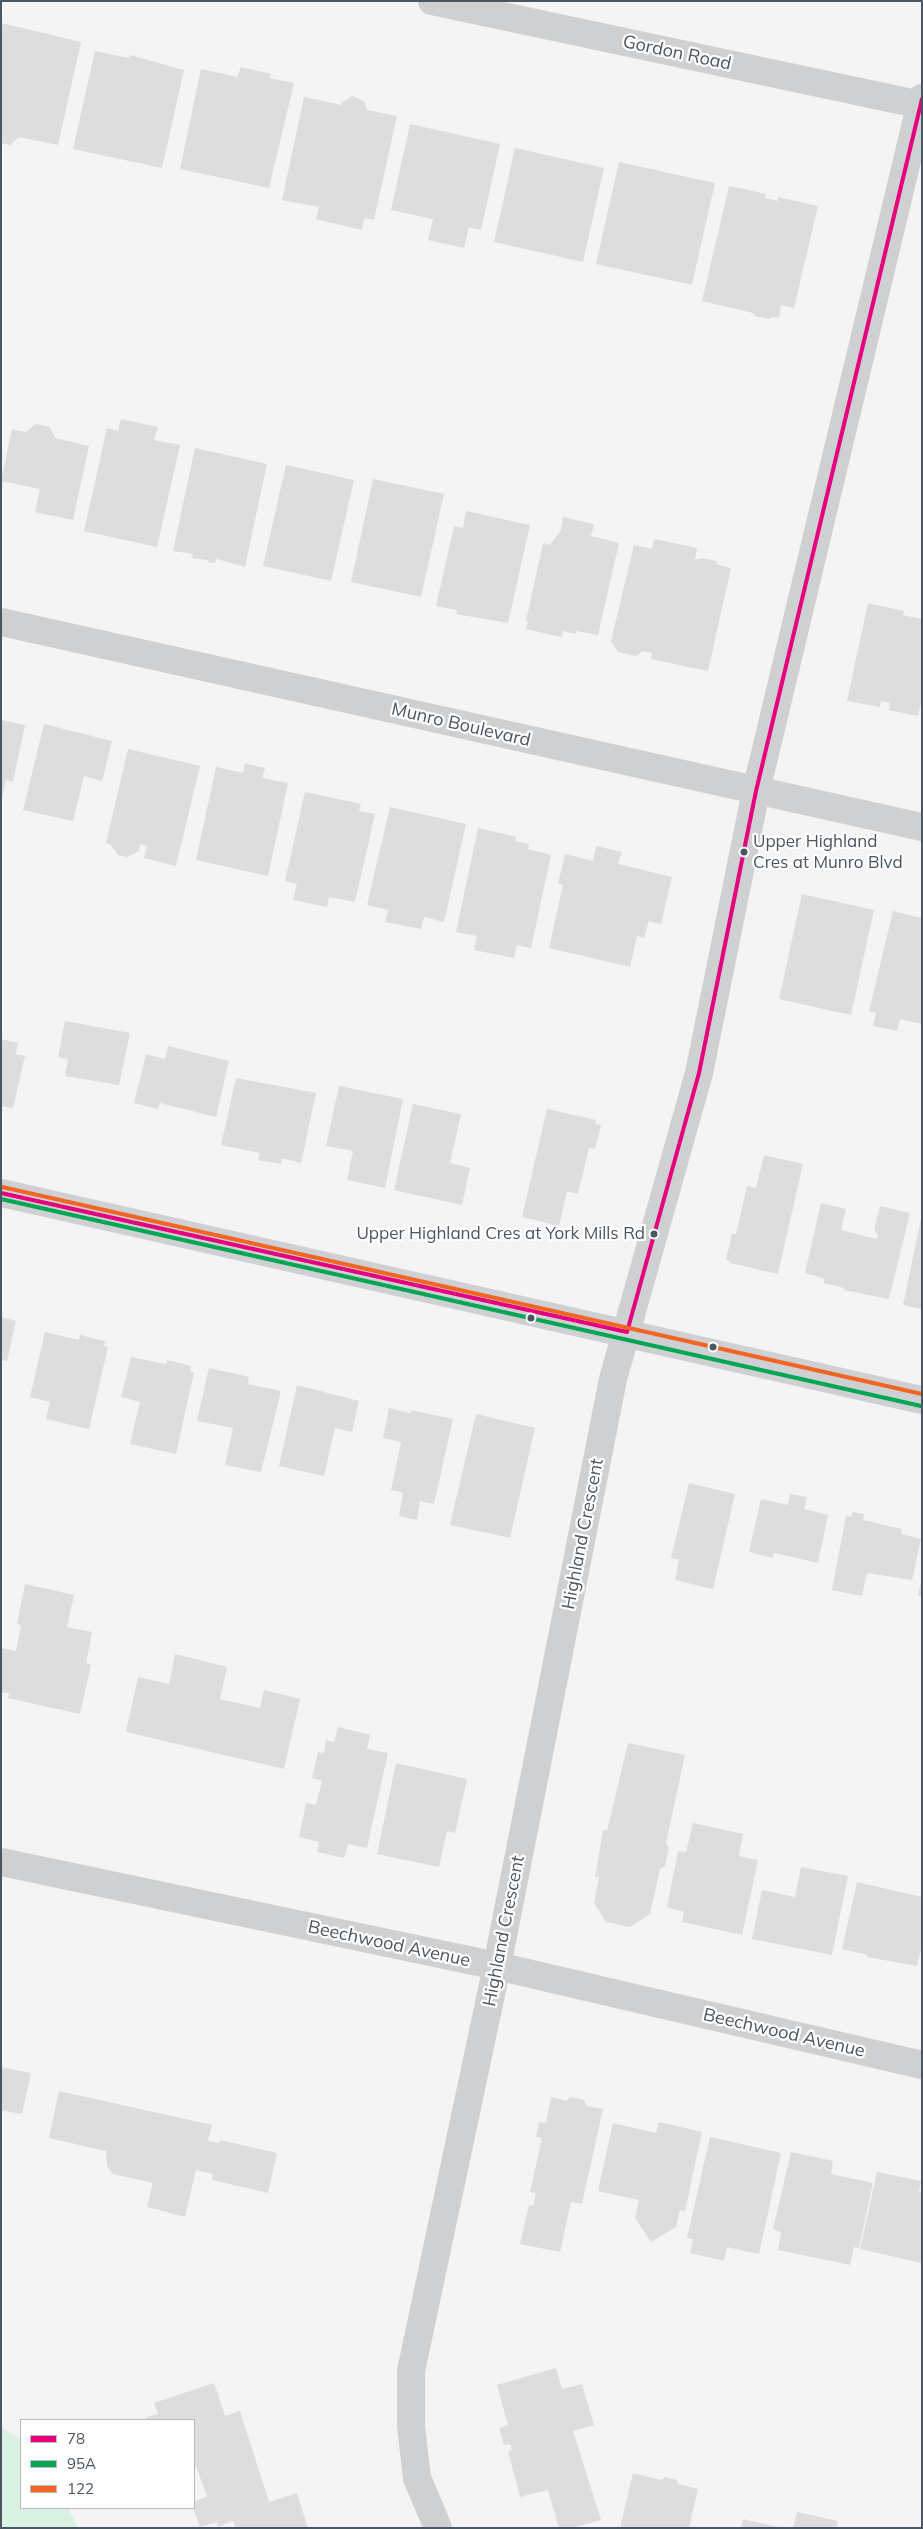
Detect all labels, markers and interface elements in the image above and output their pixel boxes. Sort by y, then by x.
street label: Gordon Road [621,31,733,75]
street label: Munro Boulevard [389,699,533,751]
place label: Upper Highland Cres at Munro Blvd [753,832,903,872]
marker: Upper Highland Cres at Munro Blvd [739,847,749,857]
place label: Upper Highland Cres at York Mills Rd [356,1224,645,1244]
marker: Upper Highland Cres at York Mills Rd [649,1229,659,1239]
unlabelled marker [526,1313,536,1323]
unlabelled marker [708,1342,718,1352]
street label: Highland Crescent [558,1457,608,1611]
street label: Highland Crescent [479,1854,529,2008]
street label: Beechwood Avenue [306,1916,472,1972]
street label: Beechwood Avenue [701,2004,867,2062]
legend [20,2419,195,2509]
text: 78 [67,2429,85,2448]
text: 95A [67,2454,96,2473]
text: 122 [67,2479,94,2498]

